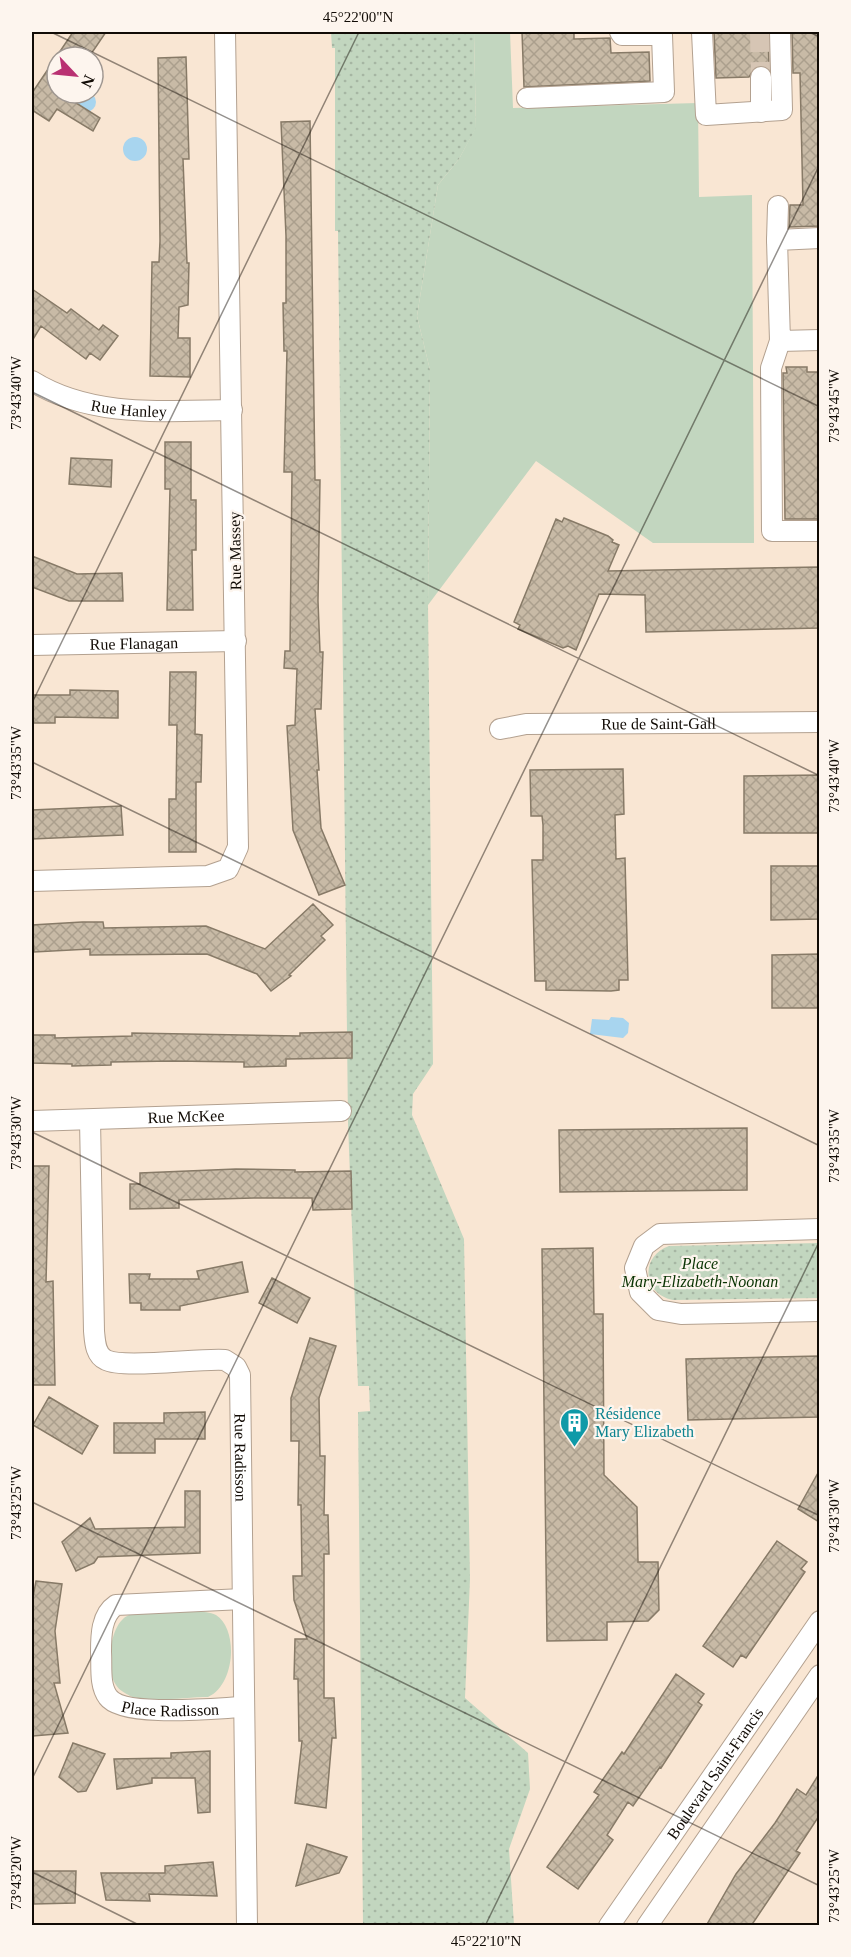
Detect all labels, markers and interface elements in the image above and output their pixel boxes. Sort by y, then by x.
text: 45°22'00"N [323,9,393,25]
north arrow [45,45,105,105]
text: N [78,72,98,91]
text: 73°43'40"W [8,355,24,430]
text: 73°43'45"W [826,368,842,443]
street label: Rue Hanley [90,396,167,421]
street label: Rue Massey [226,512,245,590]
street label: Rue Flanagan [90,634,178,652]
street label: Rue de Saint-Gall [601,714,716,732]
text: 73°43'35"W [8,725,24,800]
text: 73°43'40"W [826,738,842,813]
text: 73°43'30"W [8,1095,24,1170]
street label: Rue McKee [147,1106,225,1126]
text: 73°43'35"W [826,1108,842,1183]
park label: Place Mary-Elizabeth-Noonan [621,1255,778,1291]
place label: Résidence Mary Elizabeth [595,1405,694,1441]
building icon: Résidence Mary Elizabeth [558,1406,590,1448]
street label: Rue Radisson [232,1413,250,1502]
text: 73°43'25"W [8,1465,24,1540]
text: 73°43'30"W [826,1478,842,1553]
street label: Place Radisson [120,1697,219,1719]
street label: Boulevard Saint-Francis [663,1704,766,1842]
text: 73°43'20"W [8,1835,24,1910]
text: 73°43'25"W [826,1848,842,1923]
text: 45°22'10"N [451,1933,521,1949]

